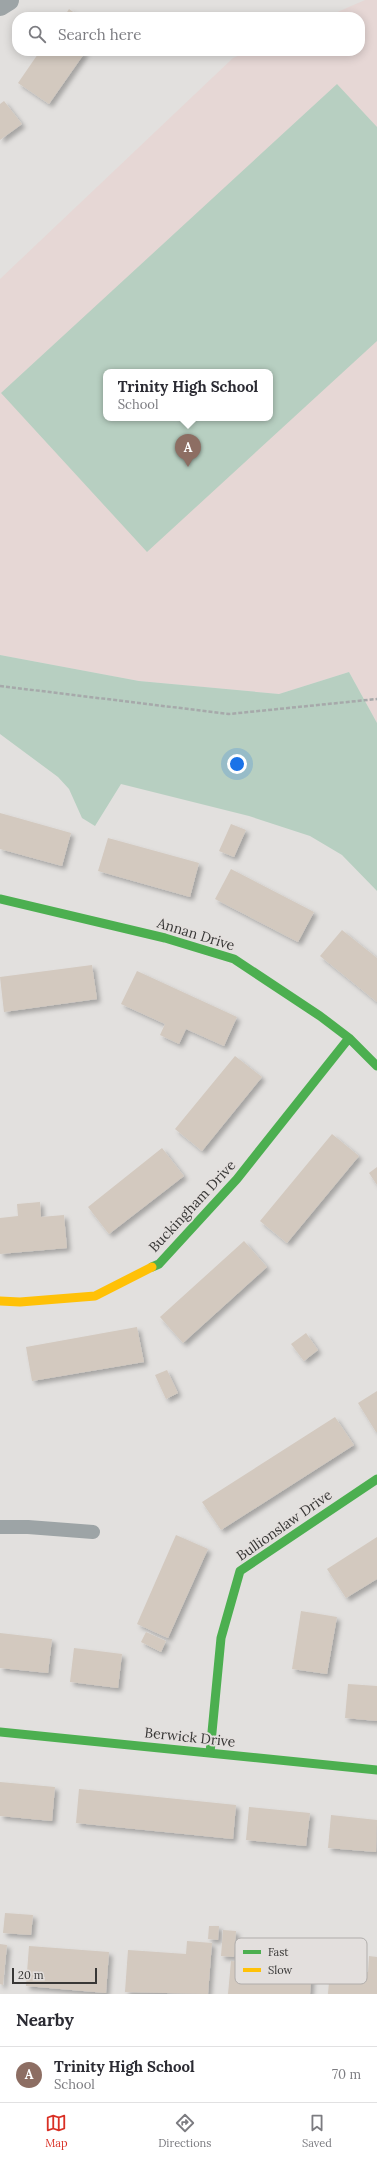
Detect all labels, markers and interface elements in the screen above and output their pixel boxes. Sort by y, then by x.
search box [12,12,365,56]
icon: search [26,23,48,45]
text: Search here [58,25,141,44]
popup [103,369,273,421]
text: Trinity High School [118,377,258,396]
text: School [118,396,159,413]
pin: A [175,434,201,467]
your location [227,754,247,774]
street label: Annan Drive [154,913,237,954]
street label: Buckingham Drive [145,1156,240,1256]
street label: Bullionslaw Drive [233,1485,336,1565]
street label: Berwick Drive [144,1723,237,1751]
legend [235,1938,367,1984]
text: Fast [268,1945,289,1959]
text: Slow [268,1963,293,1977]
scale bar [12,1966,97,1985]
text: 20 m [18,1968,43,1982]
text: Nearby [16,2009,74,2031]
text: Trinity High School [54,2057,195,2076]
text: A [25,2066,33,2083]
text: 70 m [332,2066,361,2083]
text: School [54,2076,95,2093]
tab: Map [45,2112,68,2150]
tab: Directions [158,2112,211,2150]
tab: Saved [302,2112,332,2150]

